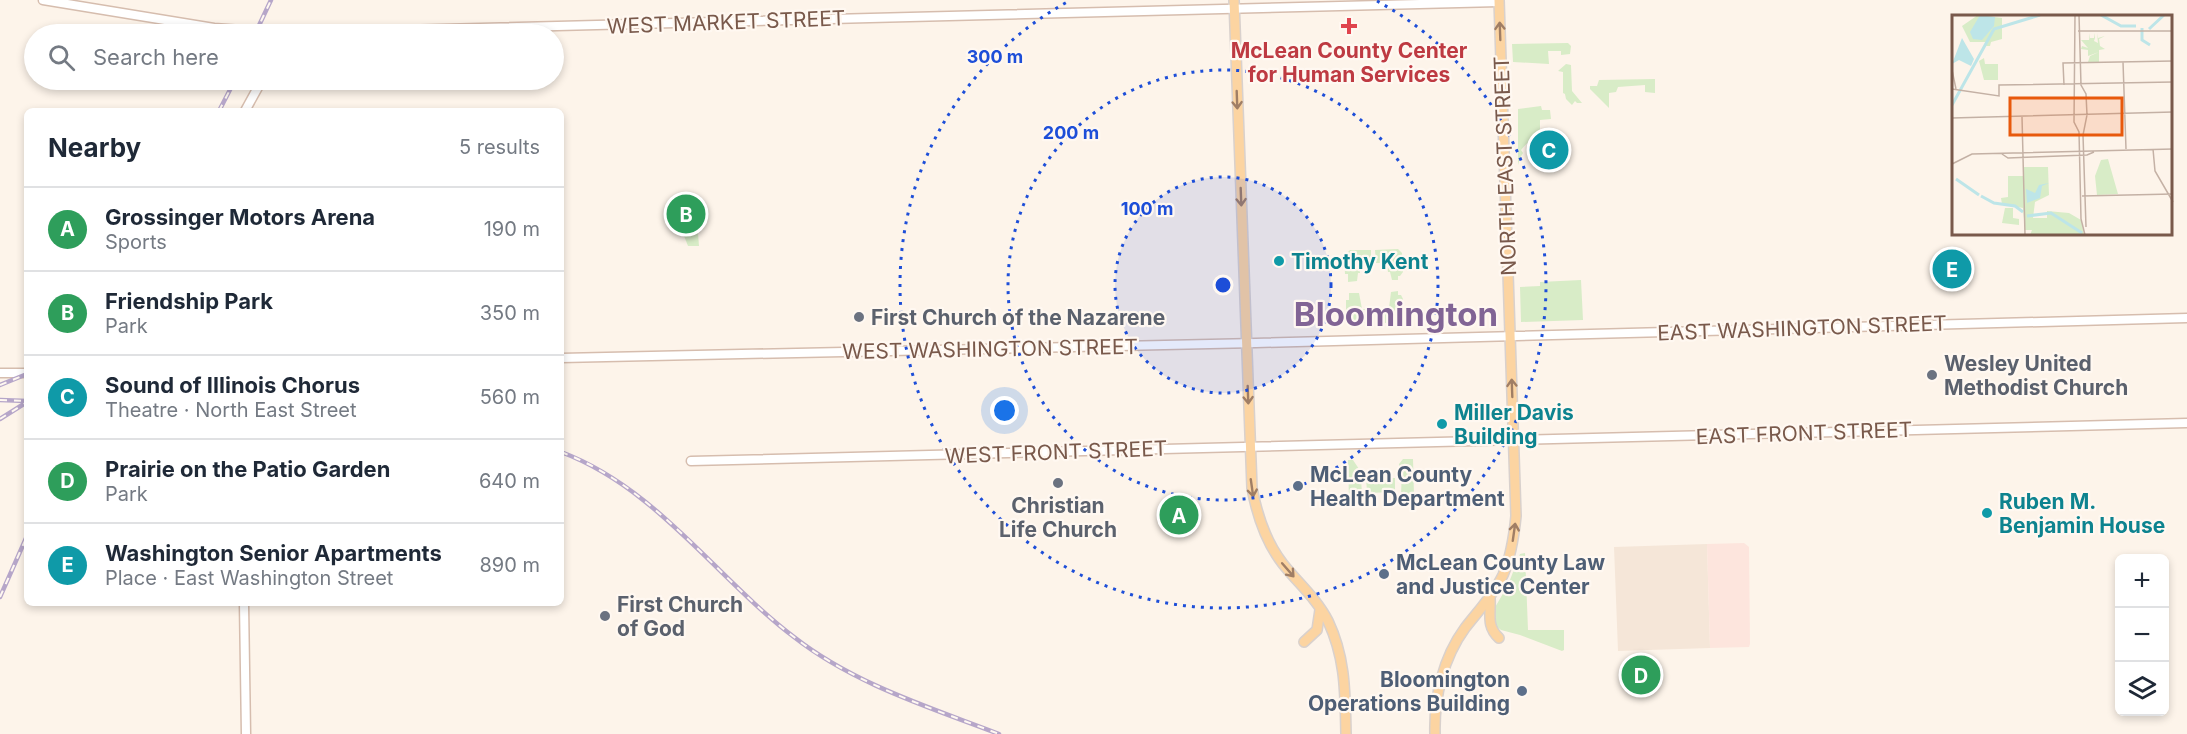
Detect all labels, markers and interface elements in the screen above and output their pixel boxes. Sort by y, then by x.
street label: WEST MARKET STREET [606,5,846,39]
inset map [1952,15,2172,236]
marker: McLean County Center for Human Services [1340,17,1358,35]
one-way arrow [1494,21,1505,41]
search box [24,24,564,90]
place label: McLean County Center for Human Services [1231,38,1468,87]
icon: search [45,41,78,74]
text: Search here [93,44,219,70]
text: 300 m [967,46,1023,67]
street label: NORTH EAST STREET [1489,56,1521,276]
one-way arrow [1231,90,1243,110]
text: 200 m [1043,122,1099,143]
pin: C [1530,128,1568,172]
text: Nearby [48,132,141,163]
text: 5 results [459,135,540,159]
one-way arrow [1235,187,1246,207]
pin: B [666,192,706,236]
text: 100 m [1121,198,1173,219]
text: Grossinger Motors Arena [105,204,375,230]
text: A [60,217,75,241]
text: 190 m [484,217,540,241]
text: Sports [105,230,167,254]
pin: E [1932,246,1972,292]
place label: Timothy Kent [1291,249,1429,274]
marker: Timothy Kent [1272,254,1286,268]
centre of rings [1213,275,1233,295]
text: Friendship Park [105,288,273,314]
district label: Bloomington [1294,294,1498,334]
text: B [61,301,74,325]
text: 350 m [480,301,540,325]
place label: First Church of the Nazarene [871,305,1165,330]
marker: First Church of the Nazarene [852,310,866,324]
street label: EAST WASHINGTON STREET [1657,310,1947,346]
text: Park [105,314,148,338]
street label: WEST WASHINGTON STREET [842,334,1138,364]
place label: Wesley United Methodist Church [1944,351,2128,400]
marker: Wesley United Methodist Church [1925,368,1939,382]
text: Sound of Illinois Chorus [105,372,360,398]
one-way arrow [1507,378,1518,398]
one-way arrow [1242,384,1253,404]
text: C [60,385,75,409]
text: 560 m [480,385,540,409]
your location [990,396,1019,425]
text: Theatre · North East Street [105,398,357,422]
place label: Miller Davis Building [1454,400,1574,449]
marker: Miller Davis Building [1435,417,1449,431]
street label: EAST FRONT STREET [1695,417,1913,449]
street label: WEST FRONT STREET [944,436,1168,468]
text: Prairie on the Patio Garden [105,456,390,482]
place label: McLean County Health Department [1310,462,1505,511]
text: D [60,469,75,493]
text: 640 m [479,469,540,493]
marker: Christian Life Church [1051,476,1065,490]
one-way arrow [1247,477,1258,497]
marker: McLean County Health Department [1291,479,1305,493]
text: Park [105,482,148,506]
place label: Ruben M. Benjamin House [1999,489,2165,538]
pin: A [1160,492,1198,538]
place label: Christian Life Church [999,493,1117,542]
marker: Ruben M. Benjamin House [1980,506,1994,520]
one-way arrow [1509,523,1520,543]
text: Washington Senior Apartments [105,540,442,566]
place label: McLean County Law and Justice Center [1396,550,1605,599]
text: E [61,553,74,577]
text: 890 m [479,553,540,577]
map controls [2115,554,2169,716]
button: + [2115,554,2169,608]
one-way arrow [1281,562,1295,577]
text: Place · East Washington Street [105,566,393,590]
marker: McLean County Law and Justice Center [1377,567,1391,581]
place label: First Church of God [617,592,743,641]
button: − [2115,608,2169,662]
marker: First Church of God [598,609,612,623]
pin: D [1622,652,1660,698]
button: layers [2115,662,2169,716]
place label: Bloomington Operations Building [1308,667,1510,716]
marker: Bloomington Operations Building [1515,684,1529,698]

